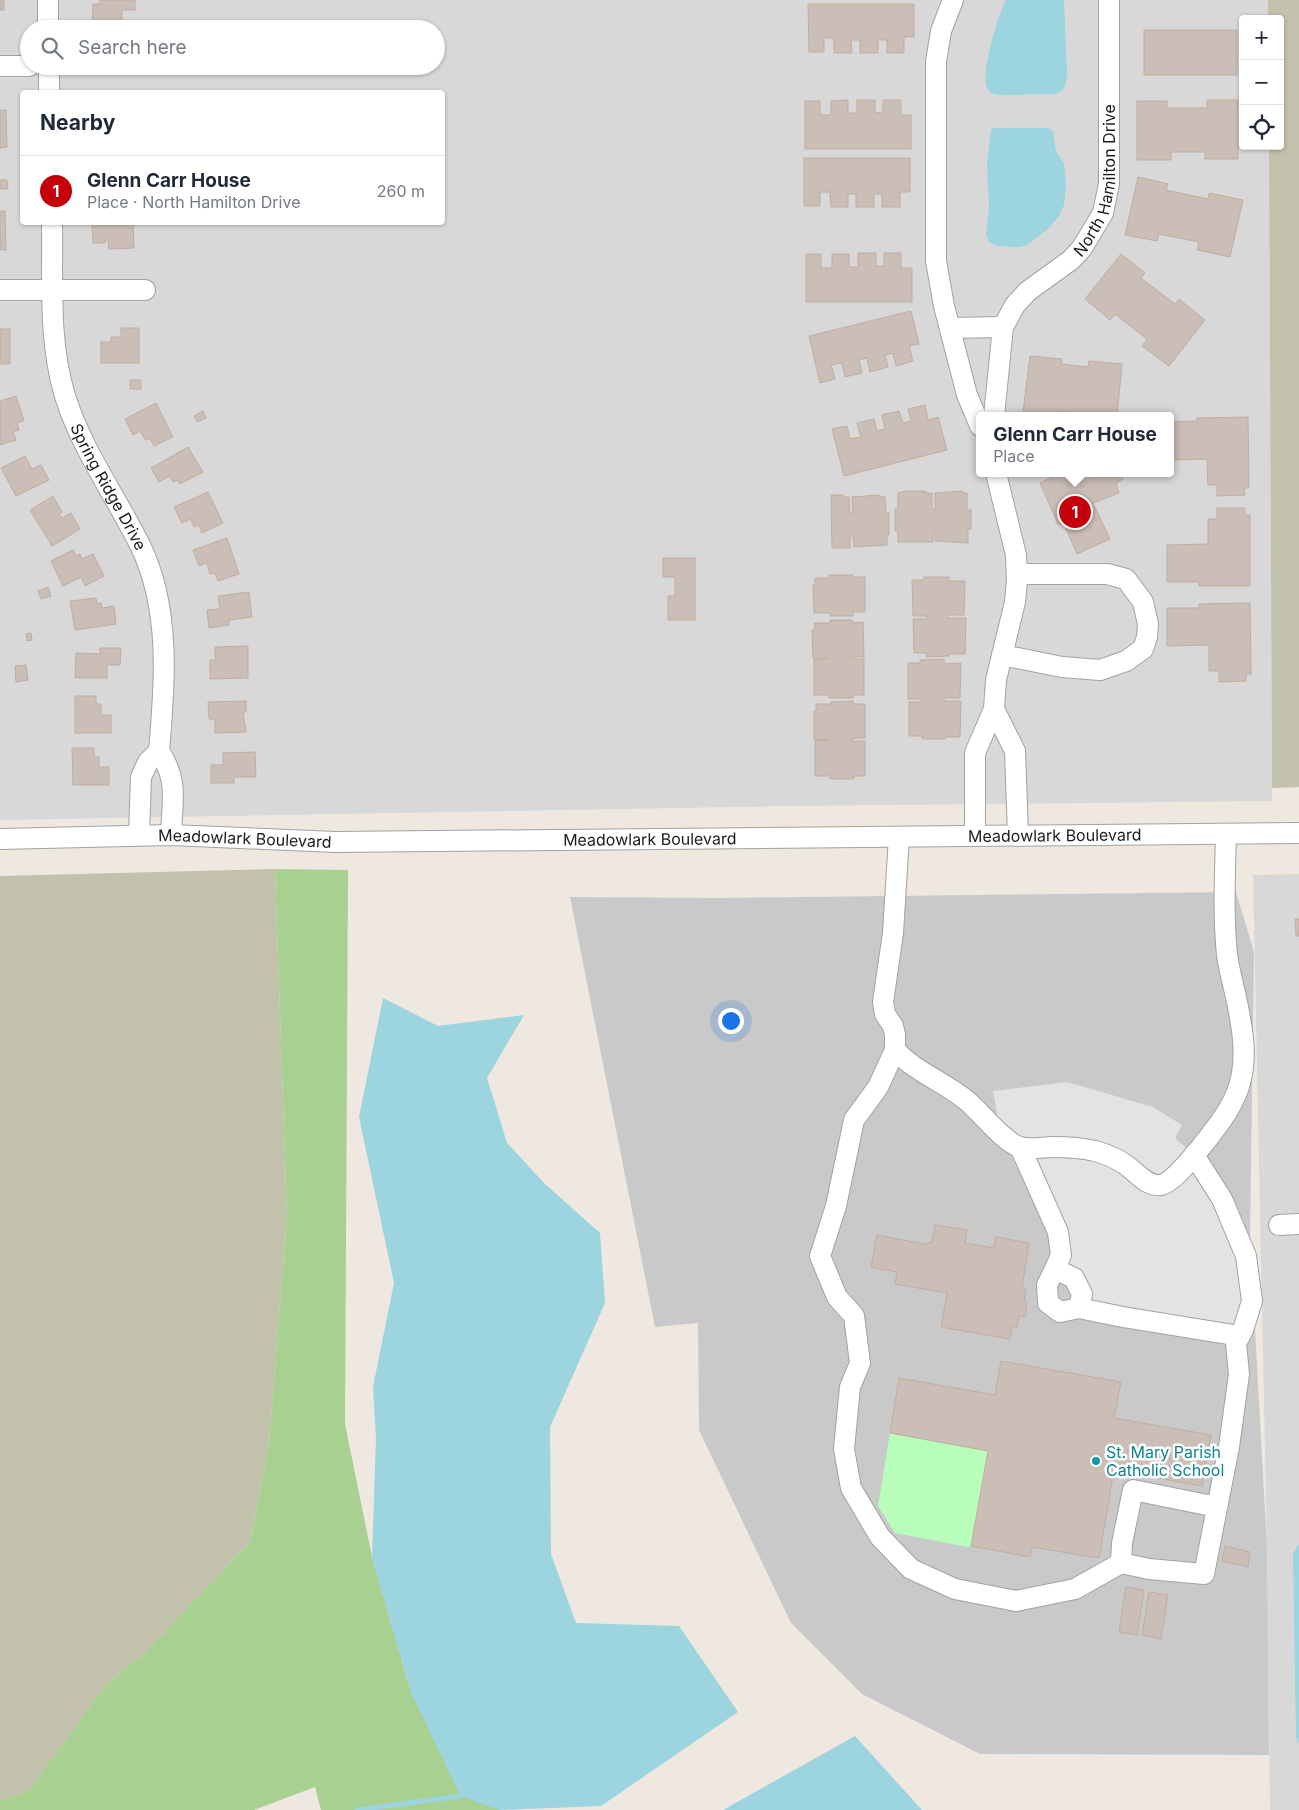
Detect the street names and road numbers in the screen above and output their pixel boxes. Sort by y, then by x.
street label: North Hamilton Drive [1069,104,1120,261]
street label: Spring Ridge Drive [66,420,151,553]
street label: Meadowlark Boulevard [968,824,1142,846]
street label: Meadowlark Boulevard [158,825,332,852]
street label: Meadowlark Boulevard [563,828,737,850]

